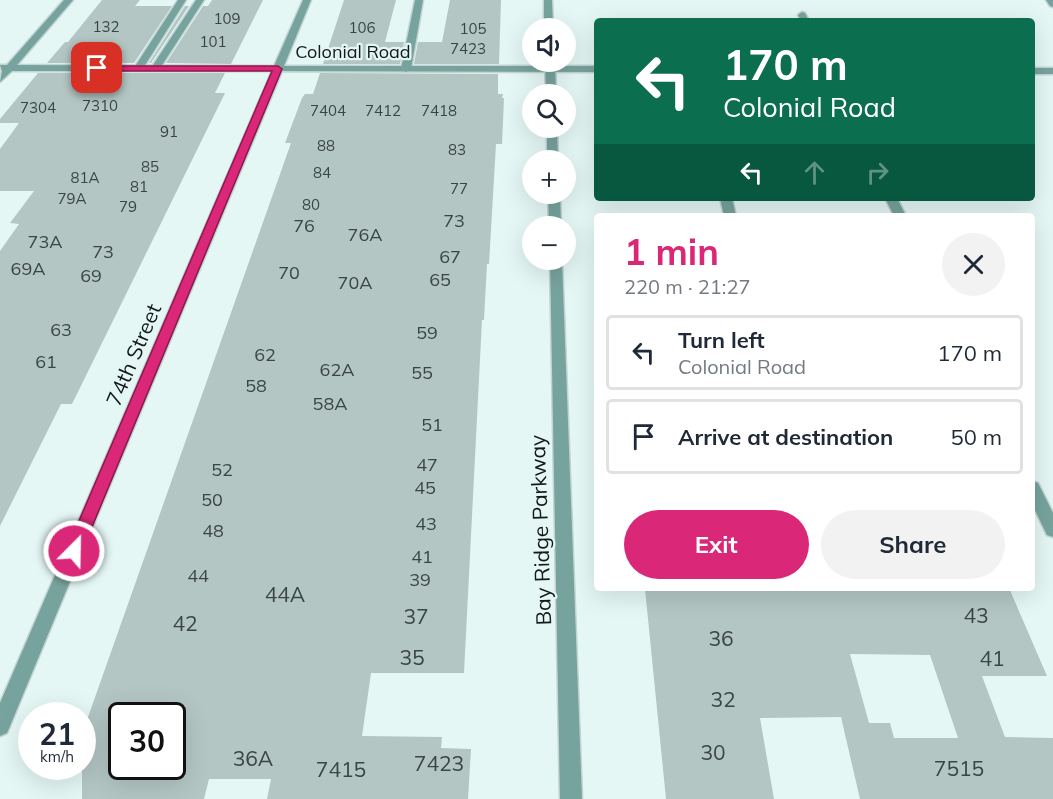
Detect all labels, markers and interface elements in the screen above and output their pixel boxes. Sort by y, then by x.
house number: 109 [213,9,241,28]
house number: 132 [92,17,120,36]
house number: 106 [348,18,376,37]
map controls [522,18,576,270]
button: sound [522,18,576,72]
house number: 105 [459,19,487,38]
house number: 101 [199,32,227,51]
text: 170 m [723,38,848,91]
house number: 7423 [450,39,486,58]
street label: Colonial Road [295,40,411,63]
pin [71,42,122,93]
icon: left [624,42,702,120]
icon: arrive [80,51,113,84]
button: search [522,84,576,138]
text: Colonial Road [723,90,896,124]
house number: 7310 [82,96,118,115]
house number: 7304 [20,98,56,117]
house number: 7404 [310,101,346,120]
house number: 7412 [365,101,401,120]
house number: 7418 [421,101,457,120]
house number: 91 [160,122,178,141]
house number: 88 [317,136,335,155]
house number: 83 [448,140,466,159]
button: + [522,150,576,204]
icon: left [735,156,768,189]
icon: ahead [798,156,831,189]
icon: right [861,156,894,189]
house number: 85 [141,157,159,176]
house number: 84 [313,163,331,182]
house number: 81A [70,168,100,187]
house number: 81 [130,177,148,196]
house number: 77 [450,179,468,198]
house number: 79A [57,189,87,208]
house number: 80 [302,195,320,214]
house number: 79 [119,197,137,216]
house number: 73 [443,209,465,232]
house number: 76 [293,214,315,237]
button: − [522,216,576,270]
house number: 76A [348,223,382,246]
text: 1 min [624,229,719,274]
house number: 73A [28,230,62,253]
button: close [942,233,1005,296]
house number: 73 [92,240,114,263]
house number: 67 [439,245,461,268]
house number: 69A [11,257,45,280]
house number: 70 [278,261,300,284]
house number: 69 [80,264,102,287]
house number: 65 [429,268,451,291]
house number: 70A [338,271,372,294]
text: 220 m · 21:27 [624,274,750,299]
street label: 74th Street [100,300,166,410]
house number: 63 [50,318,72,341]
house number: 59 [416,321,438,344]
text: Turn left [678,326,765,354]
icon: left [627,336,660,369]
text: 170 m [937,339,1002,367]
house number: 62 [254,343,276,366]
house number: 61 [35,350,57,373]
text: Colonial Road [678,354,806,379]
house number: 62A [320,358,354,381]
house number: 55 [411,361,433,384]
house number: 58 [245,374,267,397]
house number: 58A [313,392,347,415]
house number: 51 [421,413,443,436]
icon: arrive [627,420,660,453]
text: Arrive at destination [678,423,893,451]
text: 50 m [951,423,1002,451]
street label: Bay Ridge Parkway [524,434,556,626]
house number: 47 [416,453,438,476]
house number: 52 [211,458,233,481]
house number: 45 [414,476,436,499]
house number: 50 [201,488,223,511]
button: Exit [624,510,809,579]
button: Share [821,510,1005,579]
house number: 43 [415,512,437,535]
position arrow [42,519,106,583]
house number: 48 [202,519,224,542]
house number: 41 [411,545,433,568]
house number: 44 [187,564,209,587]
house number: 39 [409,568,431,591]
house number: 44A [265,581,306,607]
house number: 43 [963,602,989,628]
house number: 37 [403,603,429,629]
house number: 42 [172,610,198,636]
house number: 36 [708,625,734,651]
house number: 35 [399,644,425,670]
house number: 41 [979,645,1005,671]
house number: 32 [710,686,736,712]
speed limit sign: 30 [108,702,186,780]
text: 21 [39,715,75,753]
house number: 30 [700,739,726,765]
house number: 36A [233,745,274,771]
text: km/h [40,747,74,766]
house number: 7423 [414,750,464,776]
house number: 7515 [934,755,984,781]
house number: 7415 [316,756,366,782]

